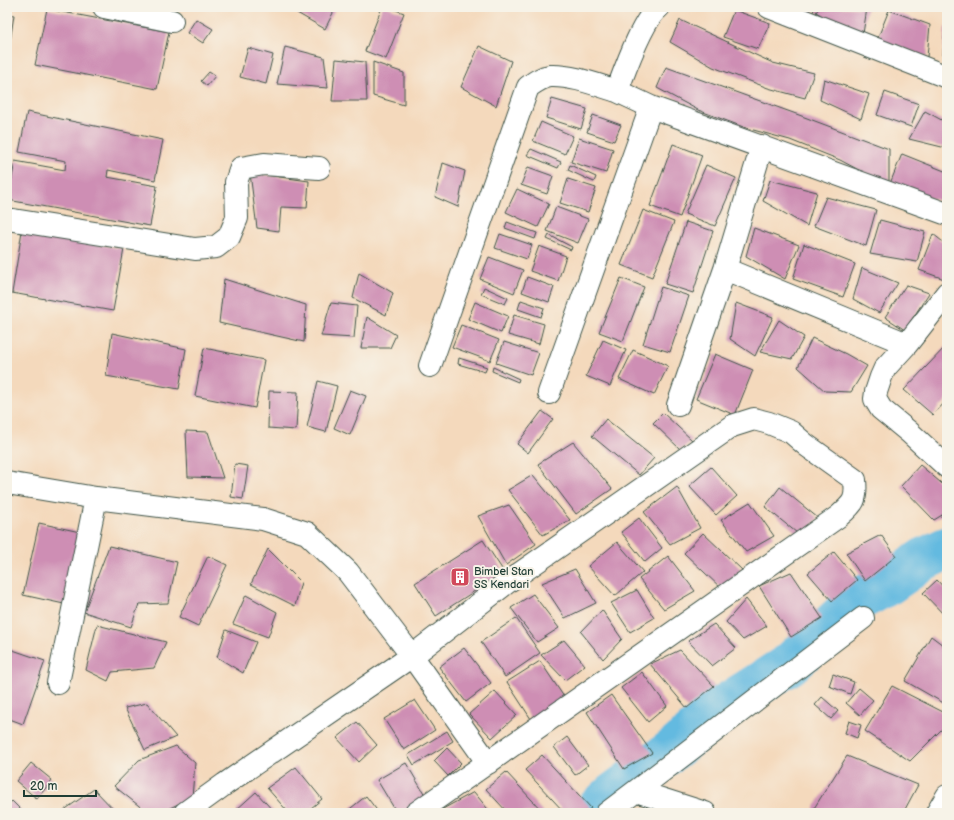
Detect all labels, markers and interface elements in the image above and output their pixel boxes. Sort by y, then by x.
place label: Bimbel Stan SS Kendari [474,565,533,591]
building icon: Bimbel Stan SS Kendari [449,566,471,588]
scale bar [24,772,96,798]
text: 20 m [30,779,57,794]

